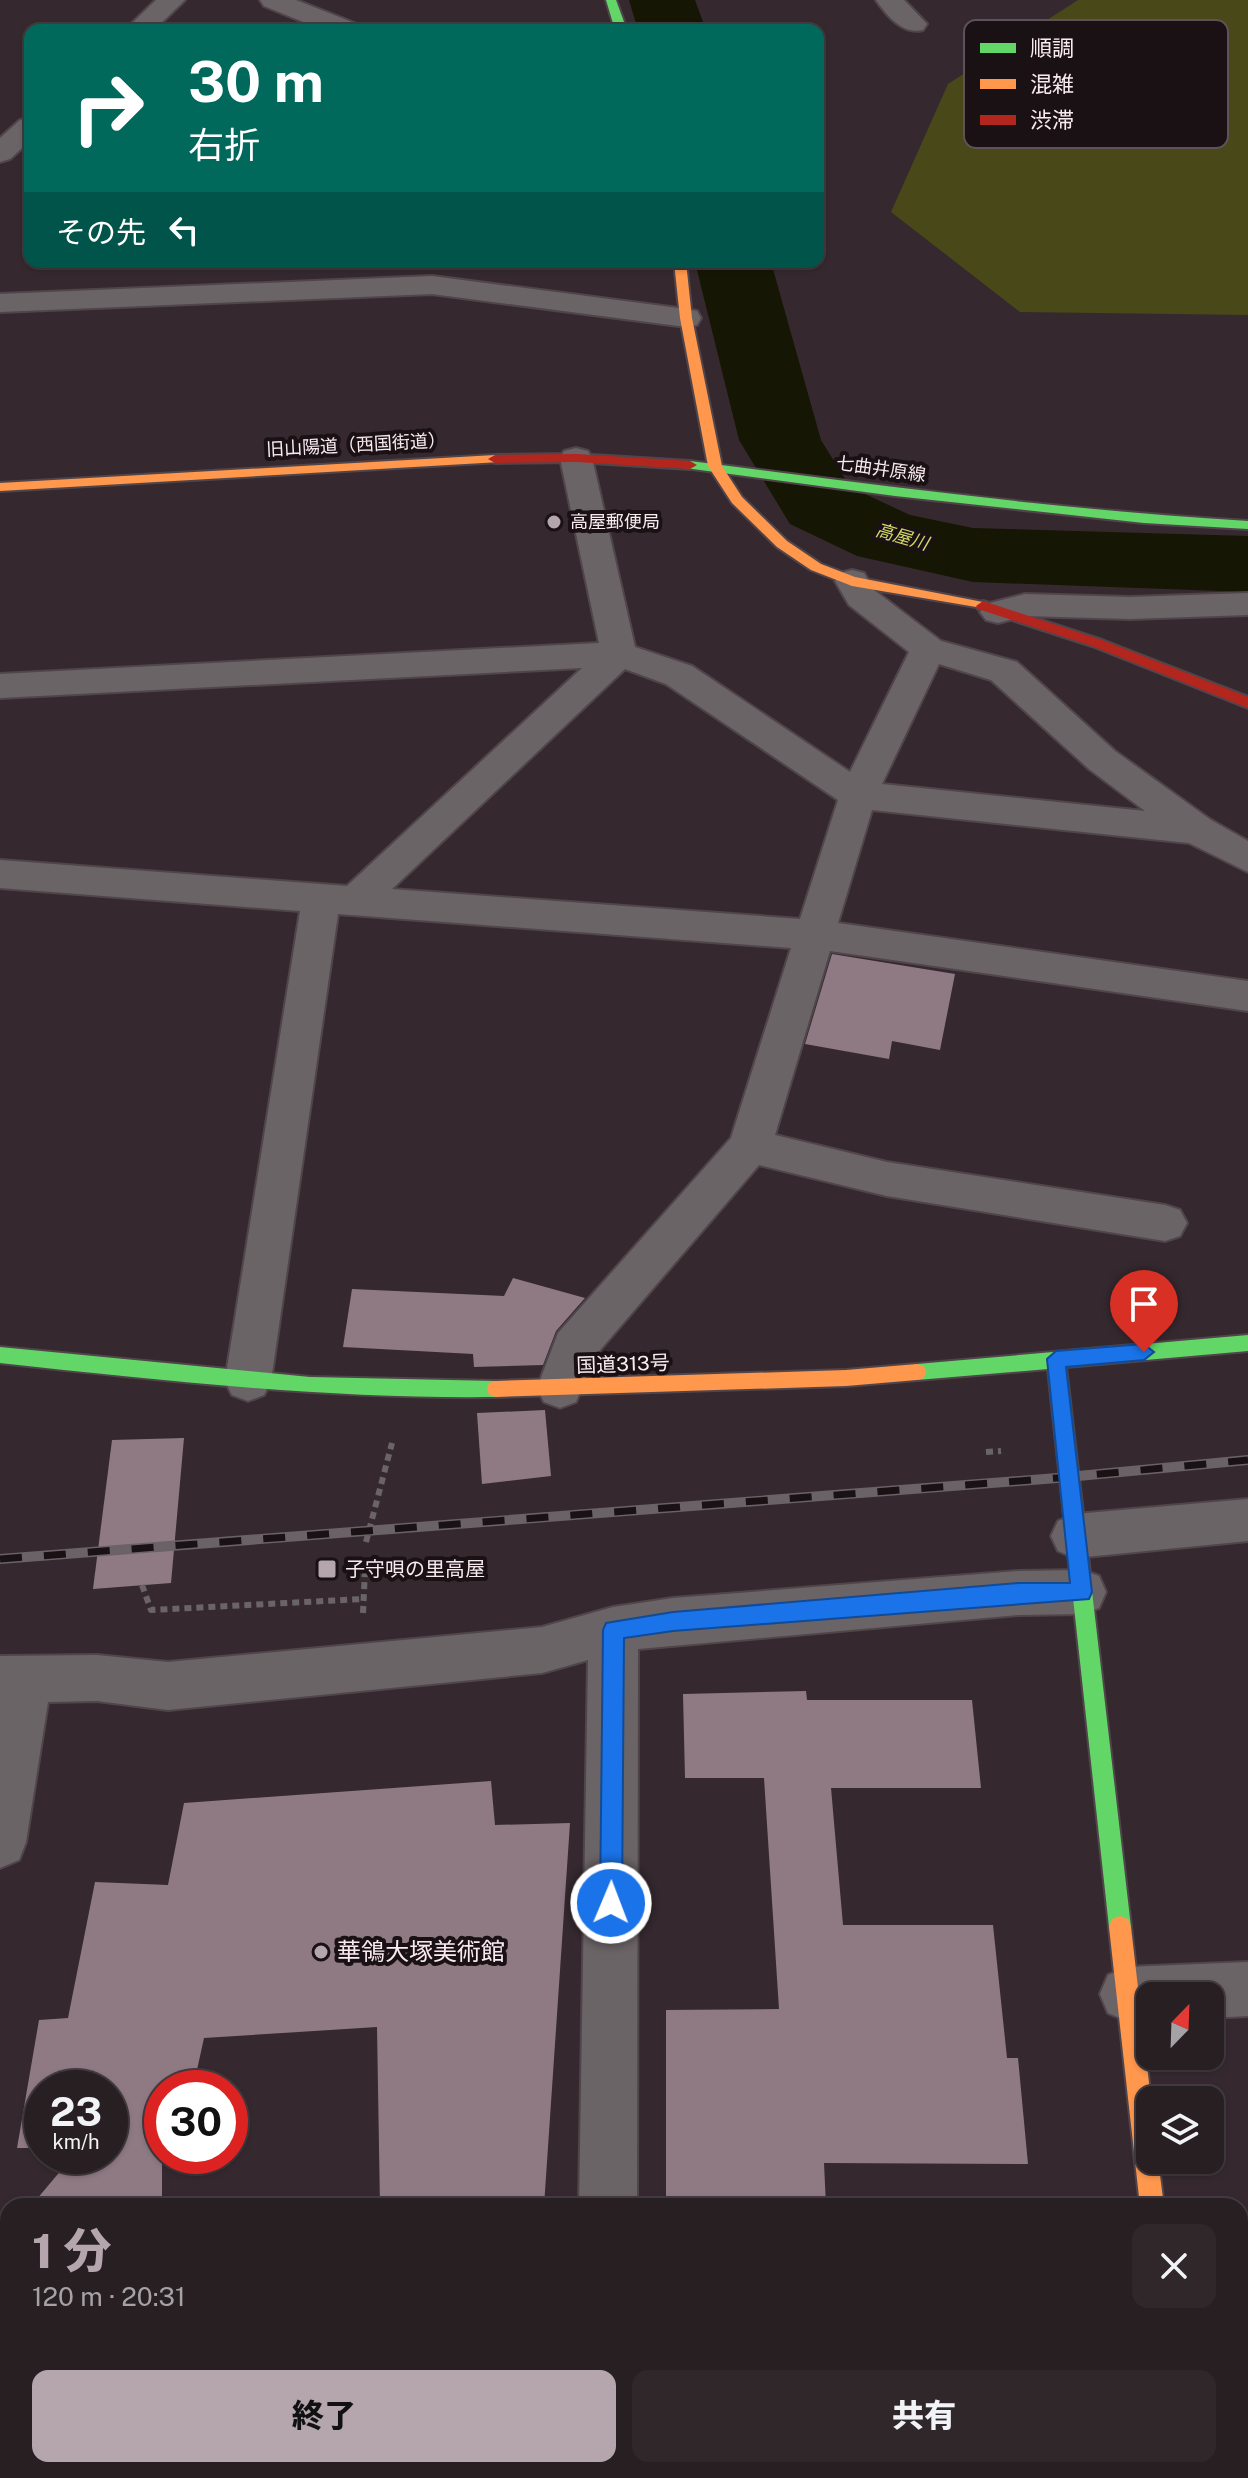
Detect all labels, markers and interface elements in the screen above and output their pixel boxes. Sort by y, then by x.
legend [964,20,1228,148]
text: 順調 [1030,35,1074,61]
text: 30 m [188,49,324,115]
icon: right [56,56,160,160]
text: 混雑 [1030,71,1074,97]
text: 渋滞 [1030,107,1074,133]
text: 右折 [188,124,260,166]
icon: left [162,208,206,252]
text: その先 [56,214,146,250]
street label: 旧山陽道（西国街道） [266,429,446,460]
street label: 七曲井原線 [835,452,927,485]
place label: 高屋郵便局 [570,511,660,532]
marker: 高屋郵便局 [545,513,563,531]
water label: 高屋川 [873,519,933,555]
pin [1110,1270,1178,1352]
icon: arrive [1122,1282,1166,1326]
street label: 国道313号 [576,1350,670,1378]
place label: 子守唄の里高屋 [345,1557,485,1581]
marker: 子守唄の里高屋 [316,1558,338,1580]
position arrow [569,1861,653,1945]
place label: 華鴒大塚美術館 [337,1937,505,1965]
marker: 華鴒大塚美術館 [312,1943,330,1961]
north arrow [1136,1982,1224,2070]
map controls [1136,1982,1224,2174]
speed limit sign: 30 [144,2070,248,2174]
button: layers [1136,2086,1224,2174]
text: 23 [50,2088,102,2135]
text: km/h [52,2130,100,2154]
text: 1 分 [32,2222,112,2279]
button: close [1132,2224,1216,2308]
text: 120 m · 20:31 [32,2281,185,2312]
button: 終了 [32,2370,616,2462]
button: 共有 [632,2370,1216,2462]

